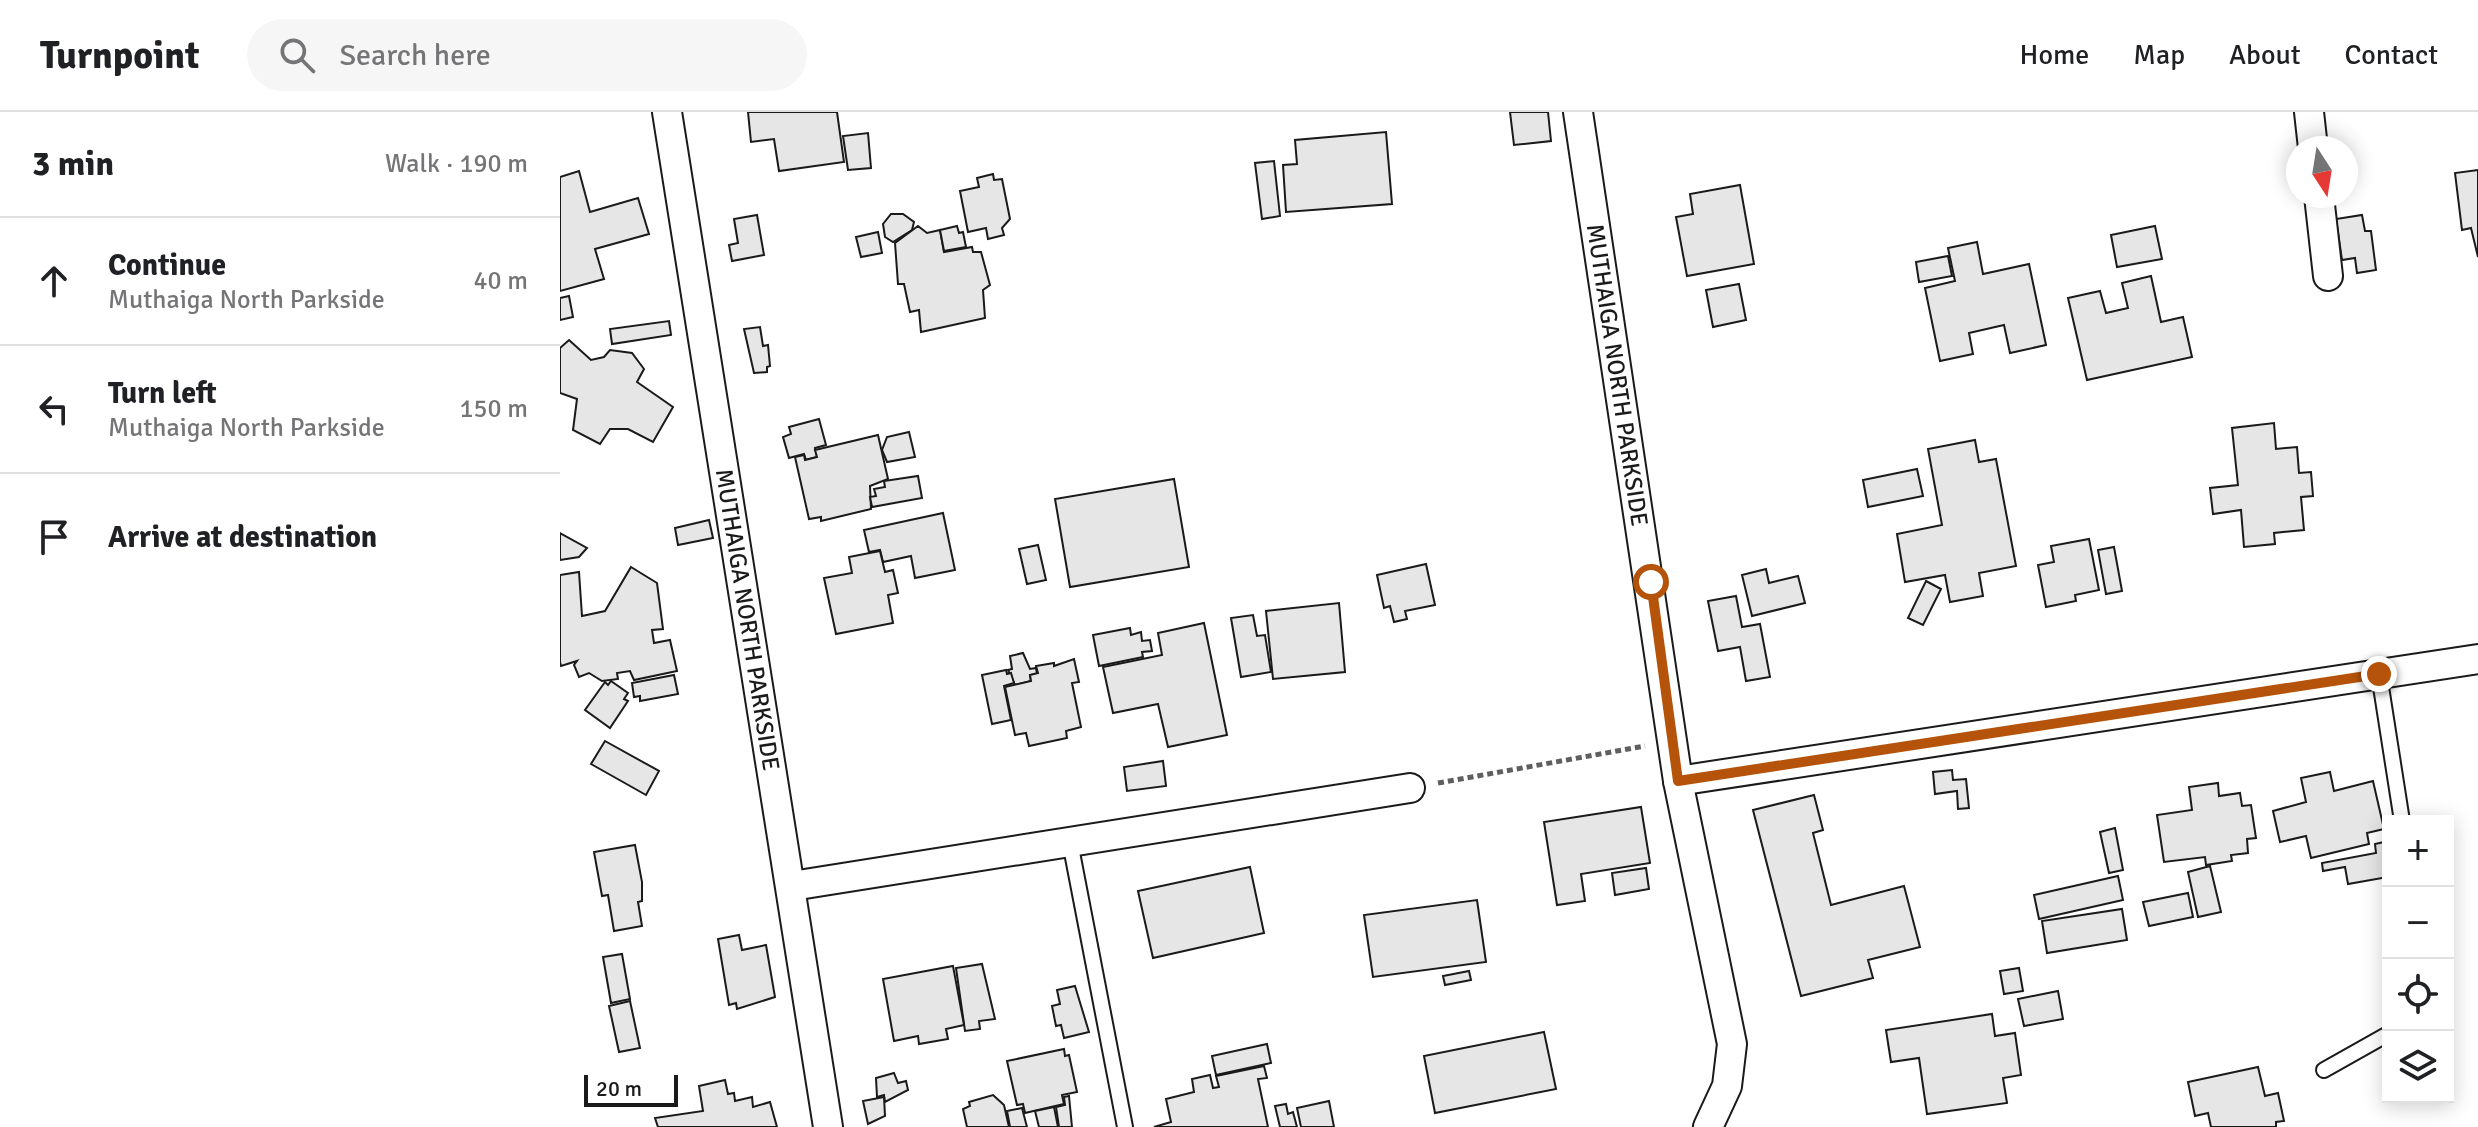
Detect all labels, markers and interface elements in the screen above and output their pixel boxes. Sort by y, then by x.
search box [247,19,807,91]
text: Turnpoint [40,32,199,79]
icon: search [275,33,319,77]
text: Search here [339,37,491,74]
text: Home [2020,38,2089,72]
text: Map [2133,38,2185,72]
text: About [2229,38,2301,72]
text: Contact [2345,38,2438,72]
north arrow [2286,136,2358,208]
text: 3 min [32,143,114,185]
text: Walk · 190 m [385,148,528,180]
street label: MUTHAIGA NORTH PARKSIDE [1580,222,1655,528]
text: Continue [108,247,226,284]
icon: ahead [32,259,76,303]
text: 40 m [473,265,528,297]
text: Muthaiga North Parkside [108,284,385,316]
text: Turn left [108,375,217,412]
icon: left [32,387,76,431]
text: 150 m [459,393,528,425]
text: Muthaiga North Parkside [108,412,385,444]
street label: MUTHAIGA NORTH PARKSIDE [709,467,786,773]
icon: arrive [32,515,76,559]
text: Arrive at destination [108,519,377,556]
route start [1633,564,1669,600]
route end [2361,656,2397,692]
map controls [2382,815,2454,1103]
button: + [2382,815,2454,887]
button: − [2382,887,2454,959]
button: locate [2382,959,2454,1031]
button: layers [2382,1031,2454,1103]
scale bar [584,1071,678,1107]
text: 20 m [596,1075,642,1102]

